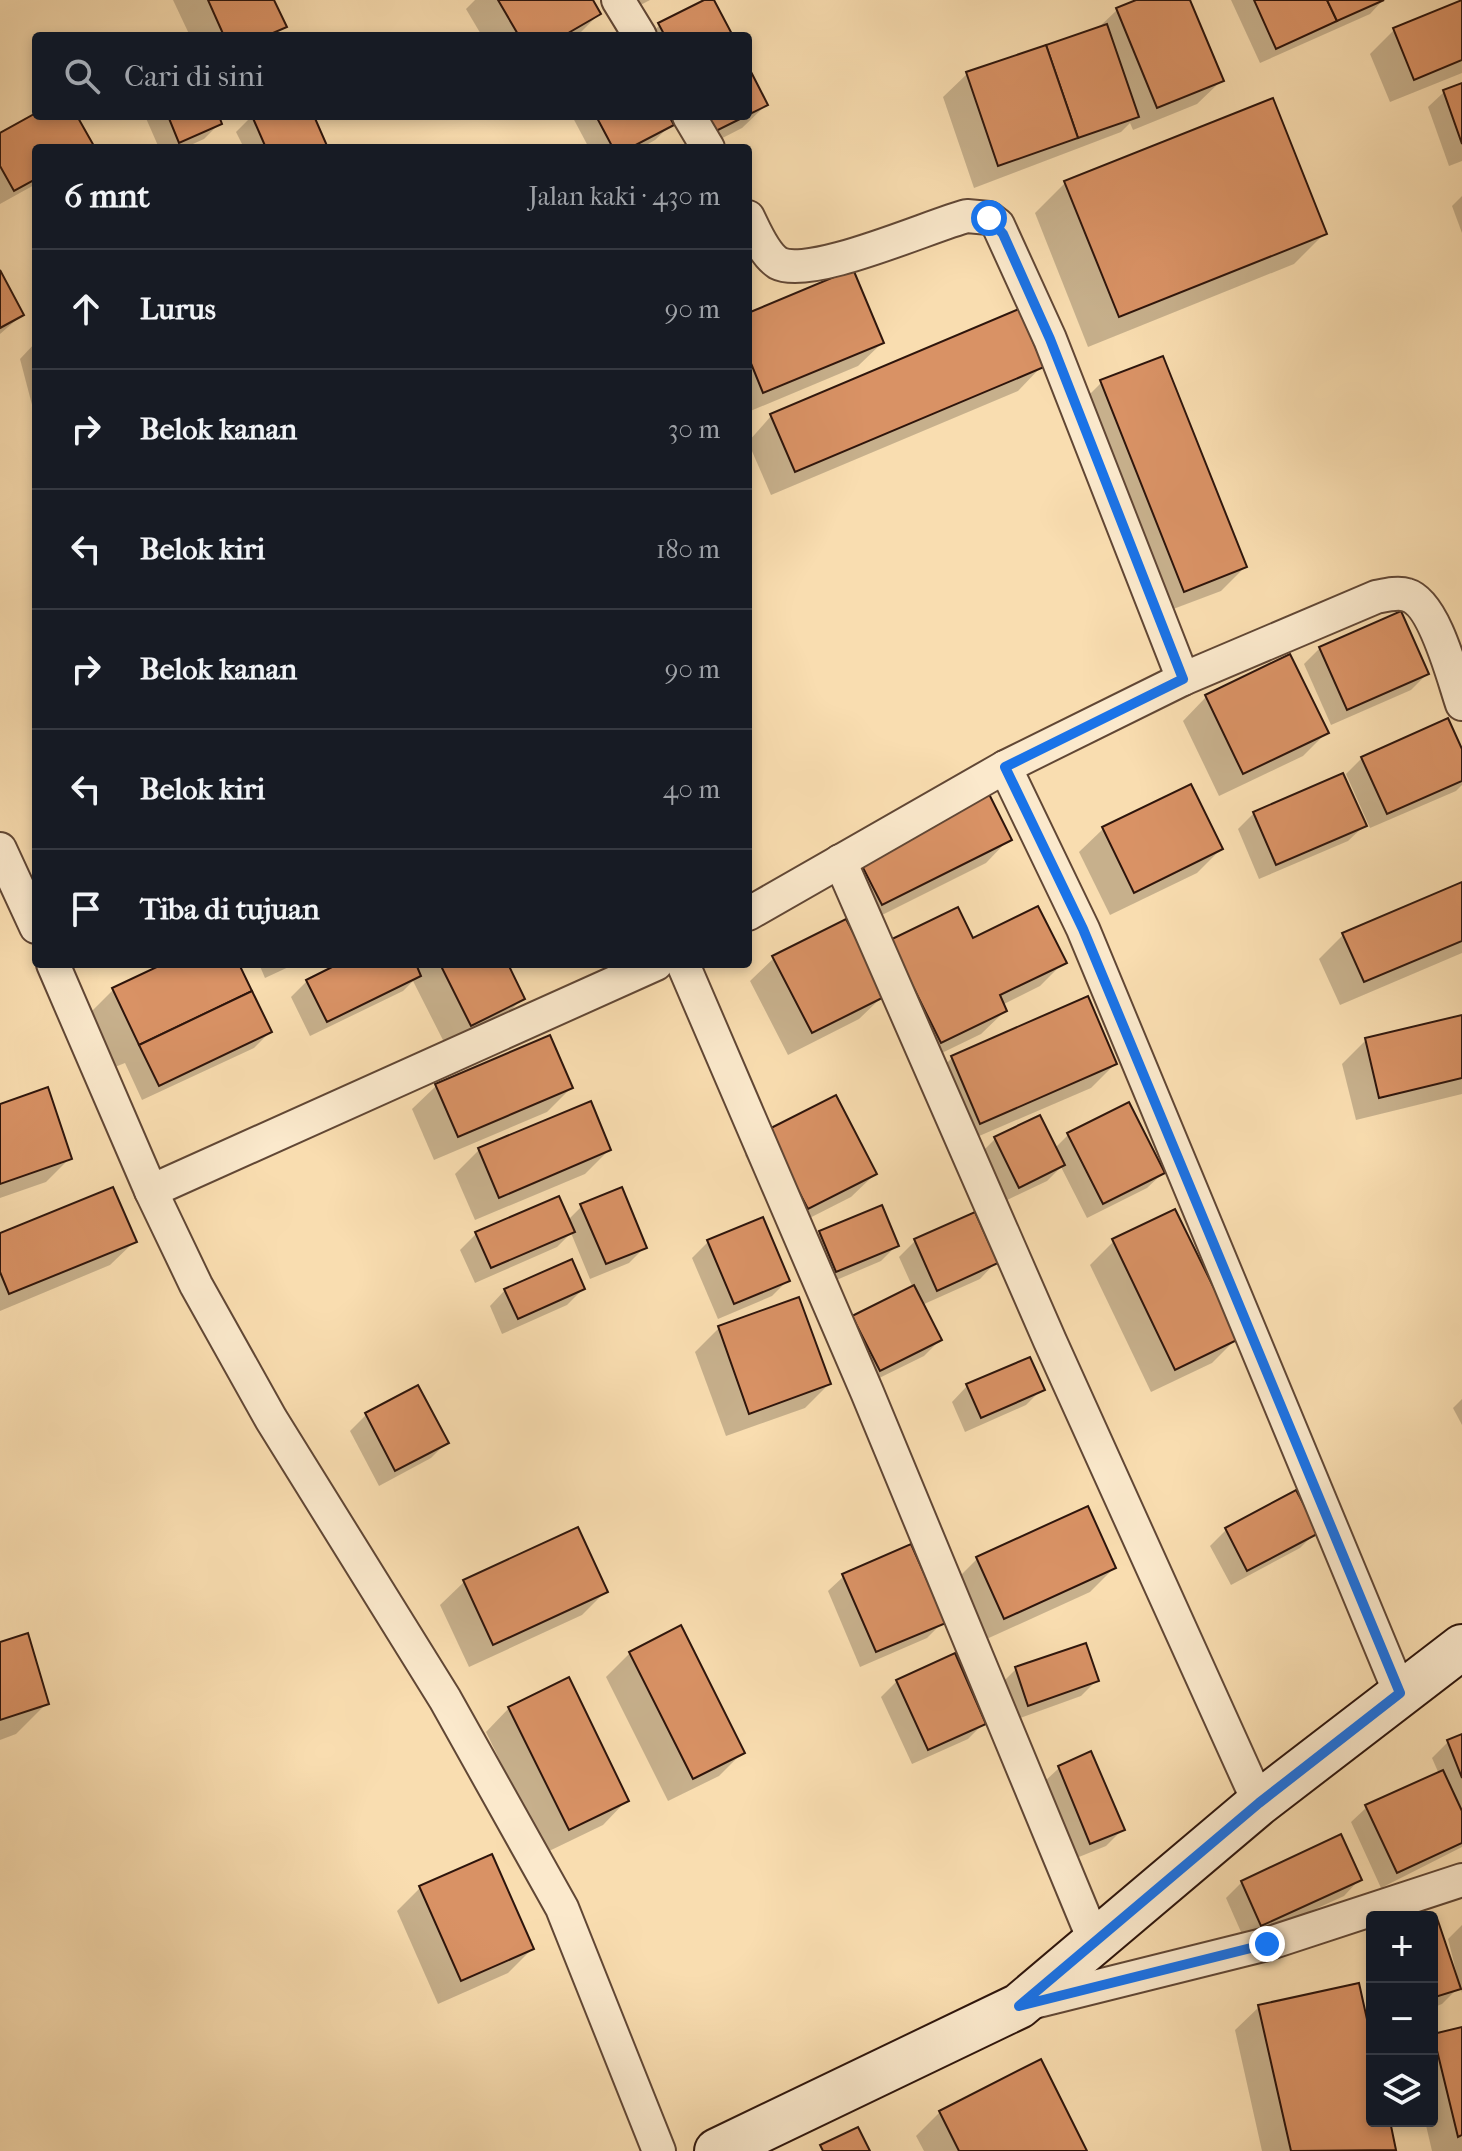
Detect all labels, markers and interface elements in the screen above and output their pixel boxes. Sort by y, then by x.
search box [32,32,752,120]
icon: search [60,54,104,98]
text: Cari di sini [124,59,264,94]
text: 6 mnt [64,176,150,216]
text: Jalan kaki · 430 m [529,181,720,212]
route start [971,200,1007,236]
icon: ahead [64,287,108,331]
text: Lurus [140,292,216,327]
text: 90 m [665,294,720,325]
icon: right [64,407,108,451]
text: Belok kanan [140,412,297,447]
text: 30 m [668,414,720,445]
icon: left [64,527,108,571]
text: Belok kiri [140,532,265,567]
text: 180 m [656,534,720,565]
icon: right [64,647,108,691]
text: Belok kanan [140,652,297,687]
text: 90 m [665,654,720,685]
icon: left [64,767,108,811]
text: Belok kiri [140,772,265,807]
text: 40 m [663,774,720,805]
icon: arrive [64,887,108,931]
text: Tiba di tujuan [140,892,320,927]
map controls [1366,1911,1438,2127]
button: + [1366,1911,1438,1983]
route end [1249,1926,1285,1962]
button: − [1366,1983,1438,2055]
button: layers [1366,2055,1438,2127]

